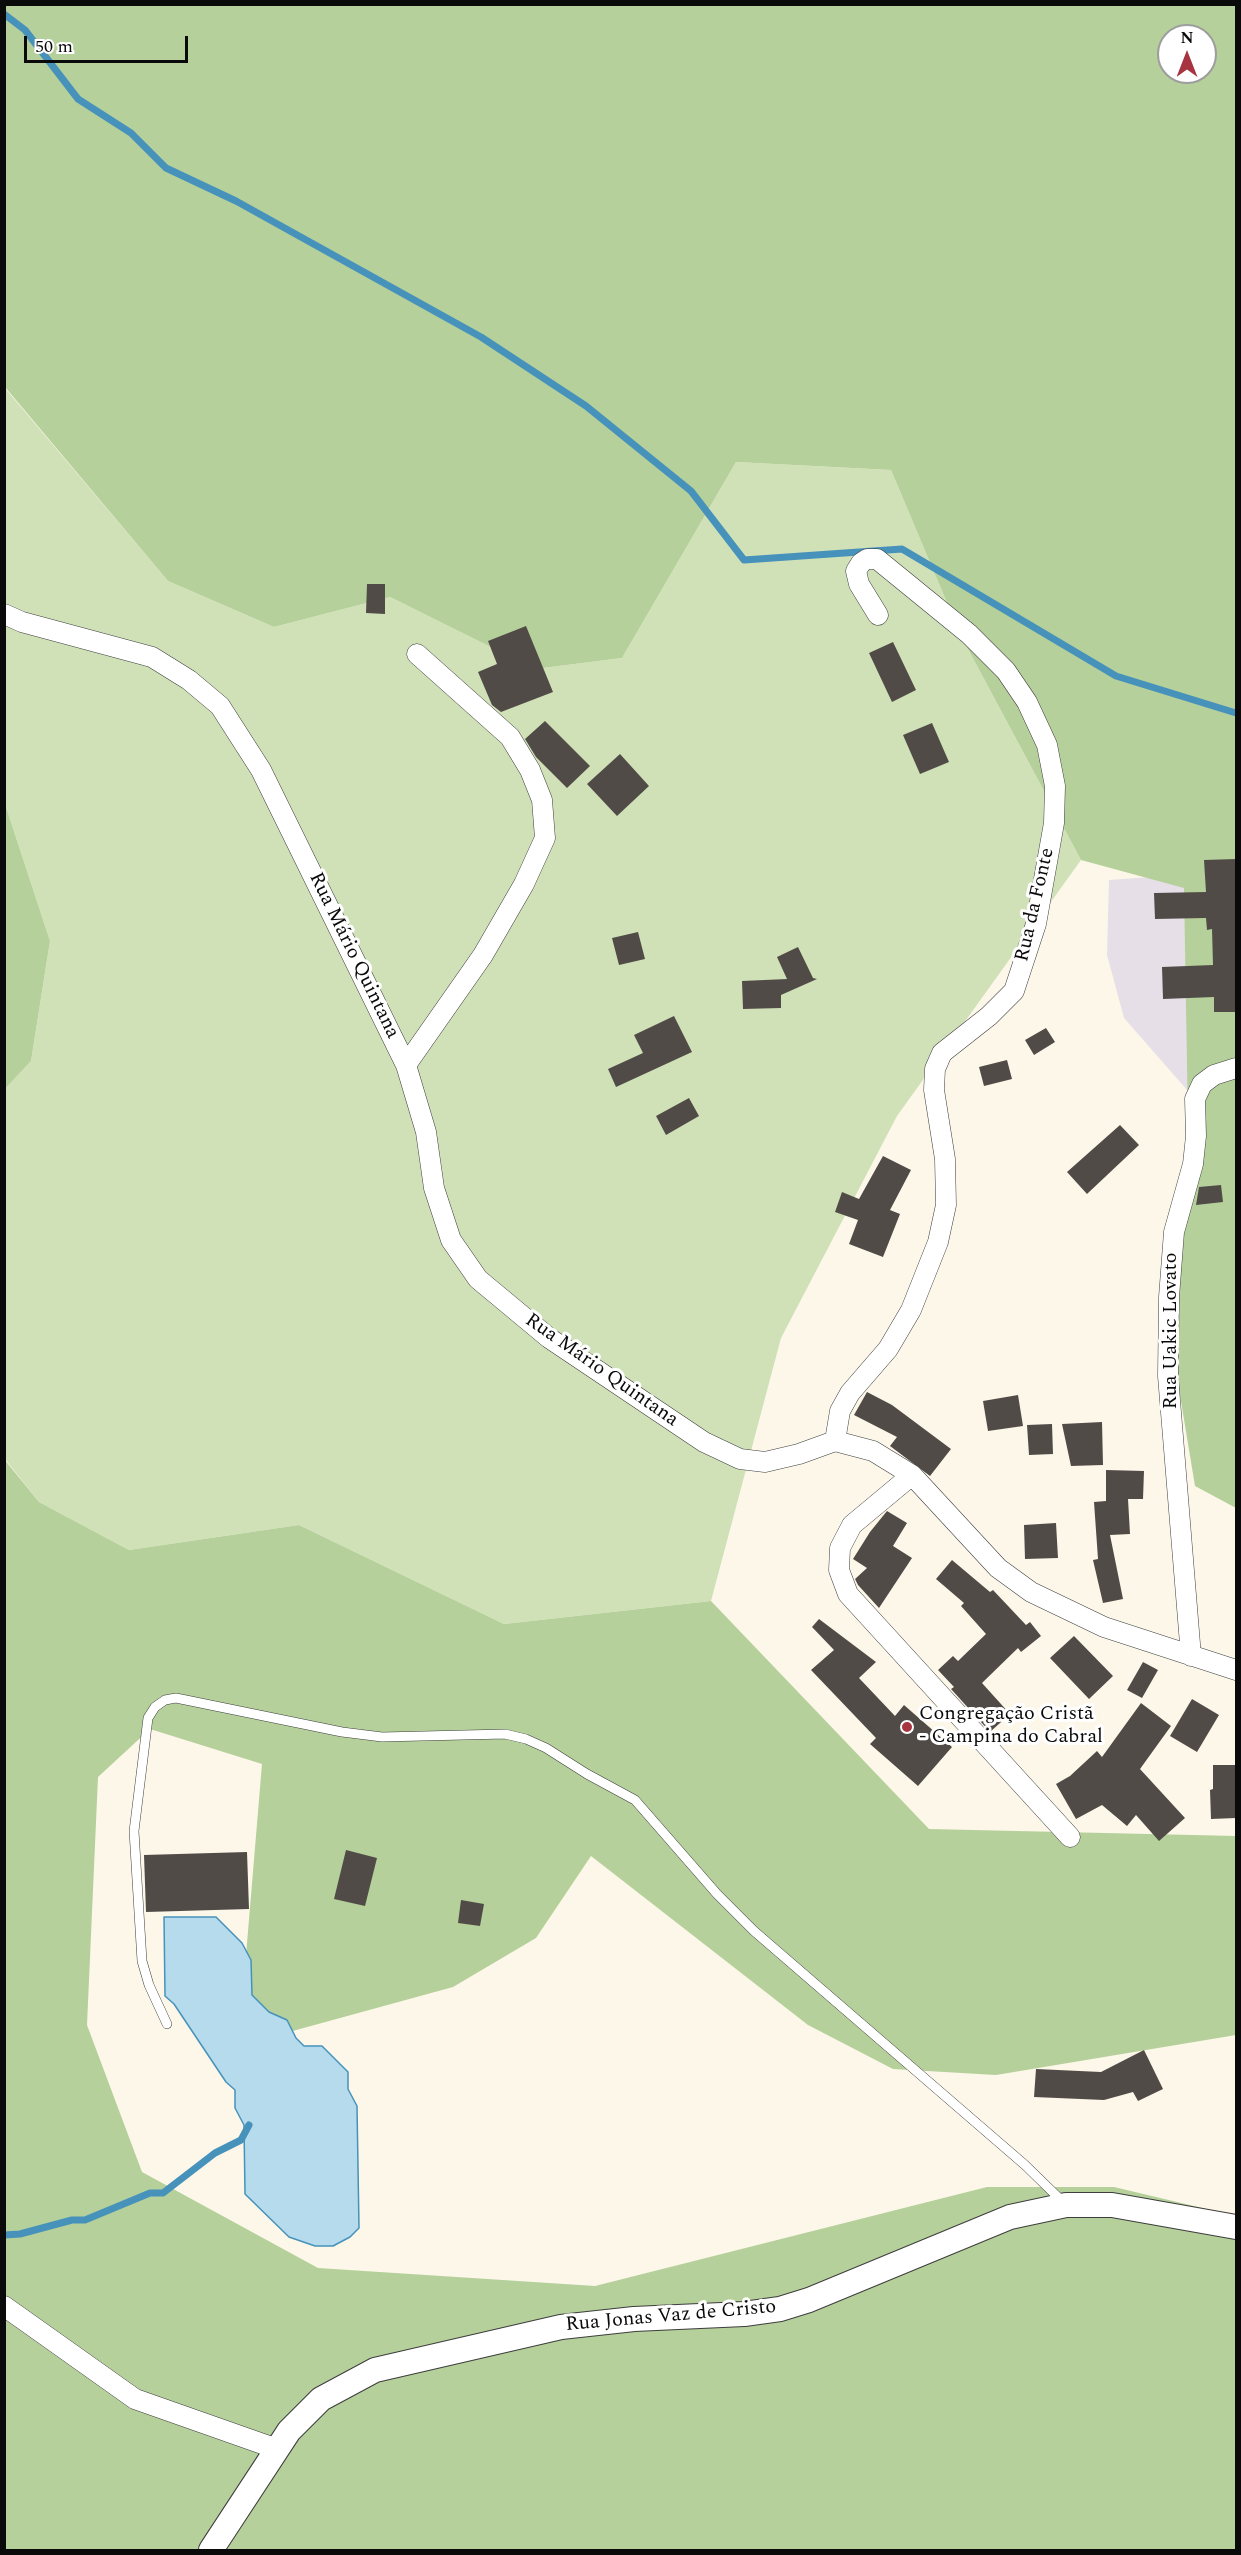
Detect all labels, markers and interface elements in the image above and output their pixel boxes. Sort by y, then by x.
scale bar [27,24,190,62]
north arrow [1157,24,1217,84]
text: N [1180,26,1194,50]
text: 50 m [35,33,73,60]
street label: Rua da Fonte [1011,846,1061,964]
street label: Rua Mário Quintana [302,869,404,1043]
street label: Rua Uakic Lovato [1160,1253,1184,1409]
street label: Rua Mário Quintana [520,1309,682,1433]
place label: Congregação Cristã - Campina do Cabral [919,1703,1103,1750]
marker: Congregação Cristã - Campina do Cabral [900,1720,914,1734]
street label: Rua Jonas Vaz de Cristo [565,2296,777,2338]

